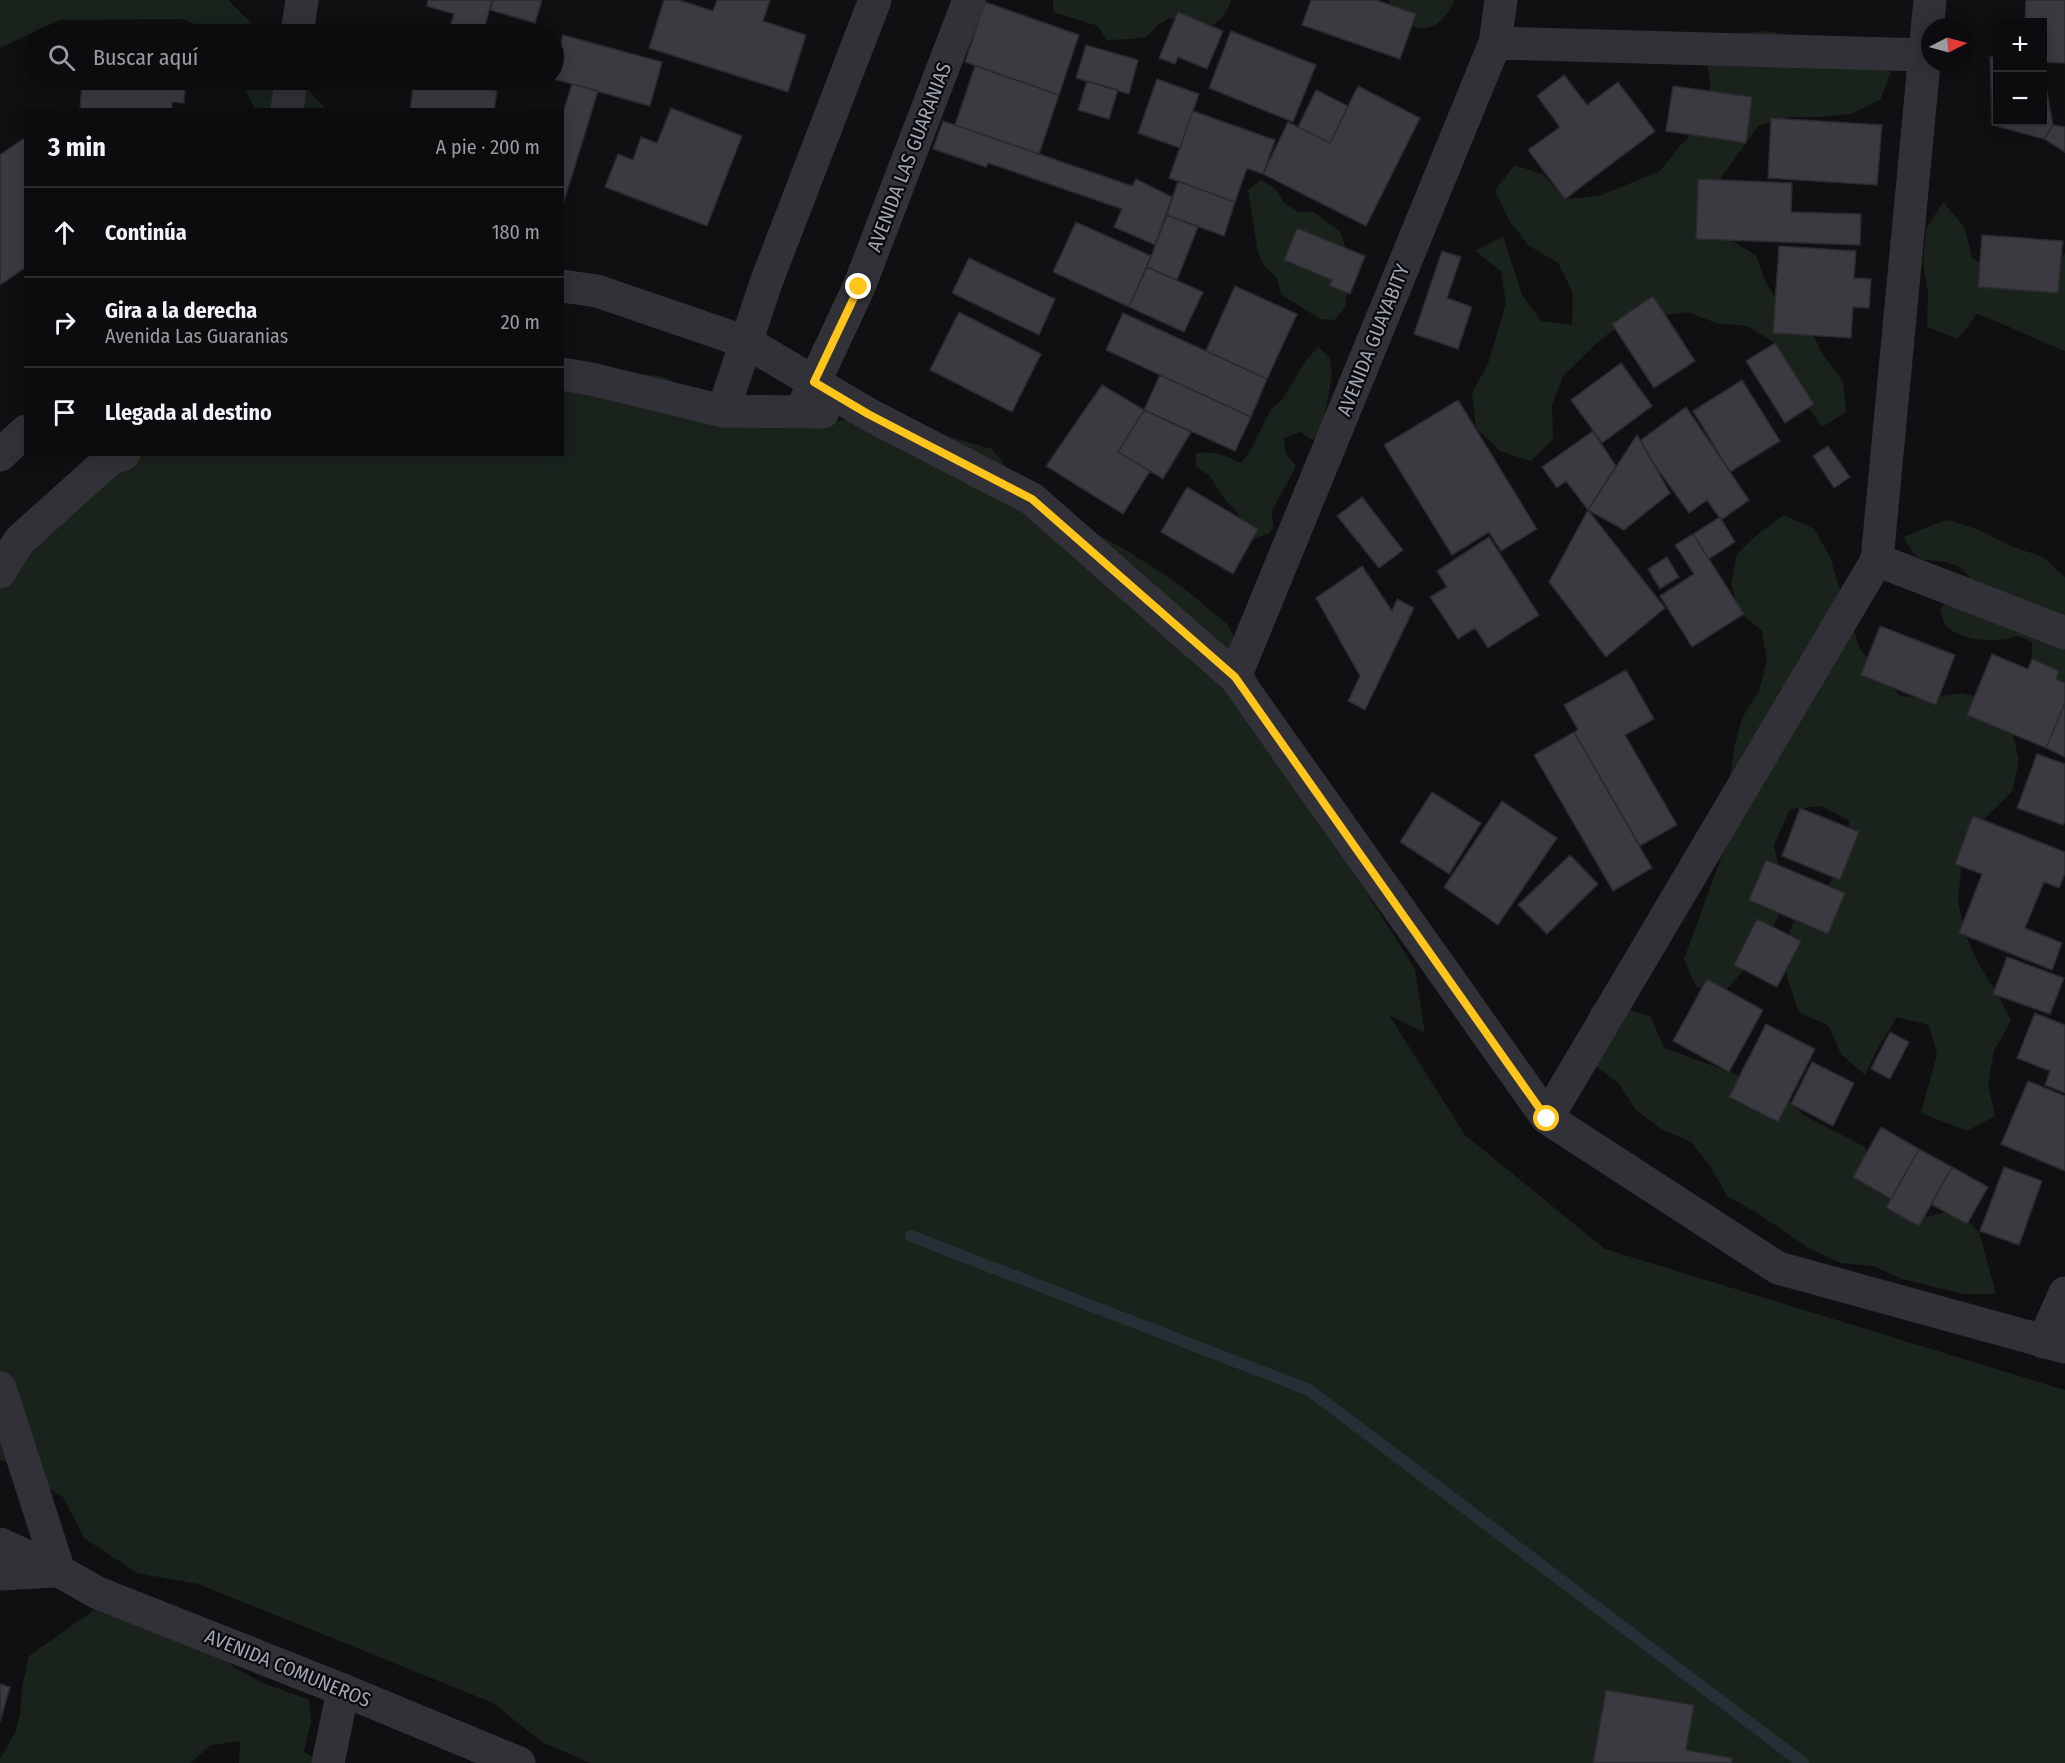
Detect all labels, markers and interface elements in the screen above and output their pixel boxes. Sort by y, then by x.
north arrow [1921,18,1975,72]
map controls [1993,18,2047,126]
button: + [1993,18,2047,72]
search box [24,24,564,90]
icon: search [45,41,78,74]
text: Buscar aquí [93,44,198,71]
street label: AVENIDA LAS GUARANIAS [862,59,956,255]
button: − [1993,72,2047,126]
text: 3 min [48,132,106,163]
text: A pie · 200 m [436,135,540,159]
icon: ahead [48,216,81,249]
text: Continúa [105,219,187,246]
text: 180 m [492,220,540,244]
street label: AVENIDA GUAYABITY [1332,261,1414,419]
route end [845,273,871,299]
text: Gira a la derecha [105,297,257,324]
icon: right [48,306,81,339]
text: 20 m [501,310,540,334]
text: Avenida Las Guaranias [105,324,288,348]
icon: arrive [48,396,81,429]
text: Llegada al destino [105,399,272,426]
route start [1533,1105,1559,1131]
street label: AVENIDA COMUNEROS [202,1624,374,1712]

